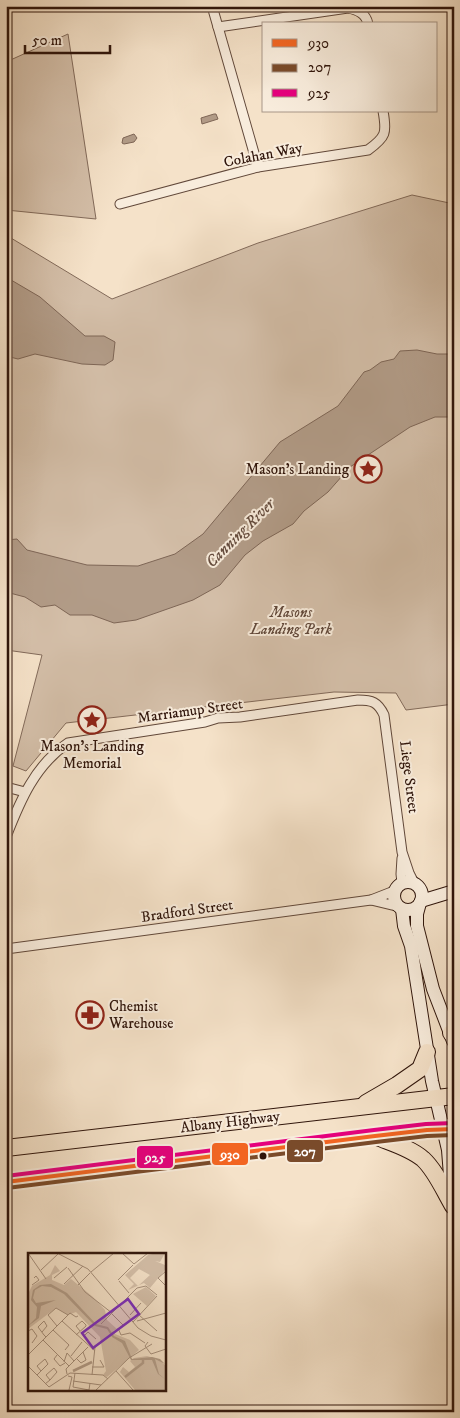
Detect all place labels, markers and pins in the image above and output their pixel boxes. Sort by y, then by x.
place icon: Mason's Landing [353,454,383,484]
place label: Mason's Landing [246,460,350,479]
place icon: Mason's Landing Memorial [77,705,107,735]
place label: Mason's Landing Memorial [40,737,144,773]
place label: Chemist Warehouse [108,997,174,1033]
pharmacy icon: Chemist Warehouse [75,1000,105,1030]
unlabelled marker [258,1151,268,1161]

